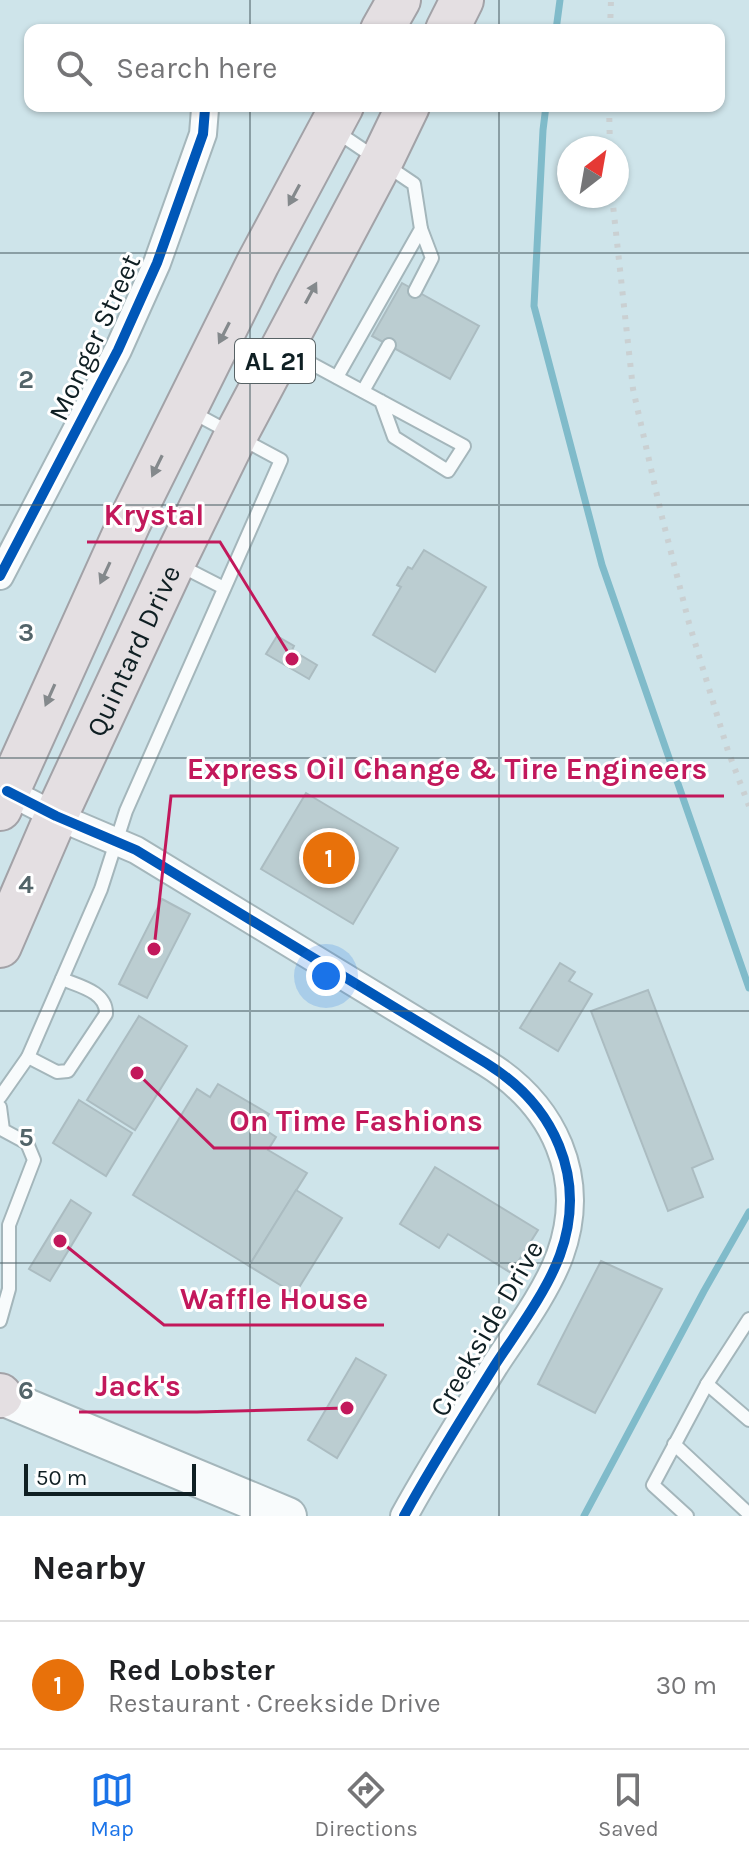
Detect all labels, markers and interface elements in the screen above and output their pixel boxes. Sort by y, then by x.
search box [24,24,725,112]
icon: search [52,46,96,90]
text: Search here [116,50,277,86]
north arrow [557,136,629,208]
one-way arrow [288,184,302,206]
street label: Monger Street [42,249,147,426]
one-way arrow [304,282,318,304]
one-way arrow [217,321,231,344]
road number: AL 21 [235,339,315,383]
text: 2 [18,364,34,395]
one-way arrow [150,454,164,477]
callout: Krystal [87,488,220,542]
text: Krystal [104,497,204,533]
street label: Quintard Drive [79,560,187,742]
one-way arrow [98,562,112,585]
text: 3 [18,617,34,648]
one-way arrow [43,684,57,707]
callout: Express Oil Change & Tire Engineers [171,742,724,796]
text: Express Oil Change & Tire Engineers [187,751,707,787]
pin: 1 [303,828,355,888]
text: 4 [18,869,34,900]
your location [306,956,346,996]
callout: On Time Fashions [214,1094,499,1148]
text: On Time Fashions [229,1103,483,1139]
text: 5 [18,1122,34,1153]
street label: Creekside Drive [423,1234,550,1422]
callout: Waffle House [164,1271,384,1325]
text: Waffle House [180,1281,368,1317]
callout: Jack's [79,1358,197,1412]
text: Jack's [95,1368,181,1404]
text: 6 [18,1375,34,1406]
scale bar [24,1460,196,1496]
text: 50 m [36,1465,87,1491]
text: Nearby [32,1548,146,1588]
text: Red Lobster [108,1652,275,1688]
text: 1 [53,1670,63,1701]
text: 30 m [656,1670,717,1701]
text: Restaurant · Creekside Drive [108,1688,441,1719]
tab: Map [90,1768,134,1842]
tab: Directions [314,1768,418,1842]
tab: Saved [598,1768,659,1842]

